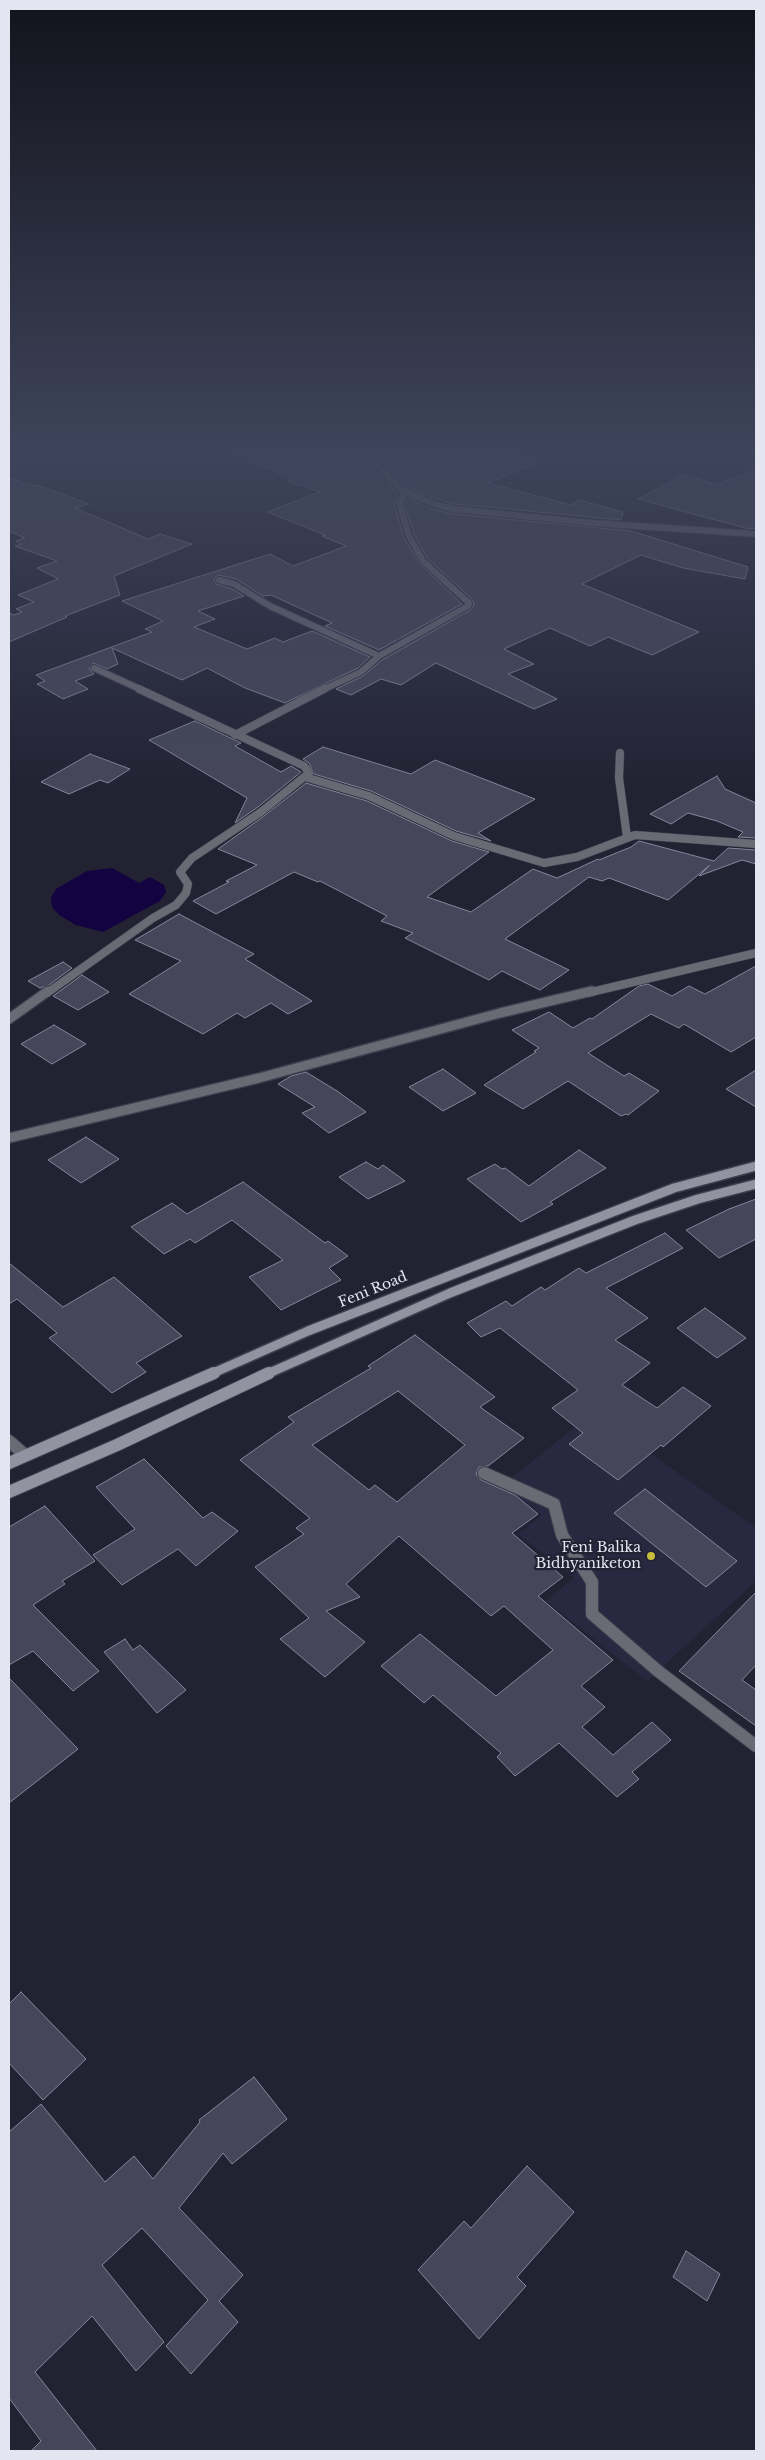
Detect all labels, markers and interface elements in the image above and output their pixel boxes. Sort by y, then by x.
street label: Feni Road [336,1269,410,1311]
place label: Feni Balika Bidhyaniketon [535,1540,641,1572]
marker: Feni Balika Bidhyaniketon [645,1550,657,1562]

